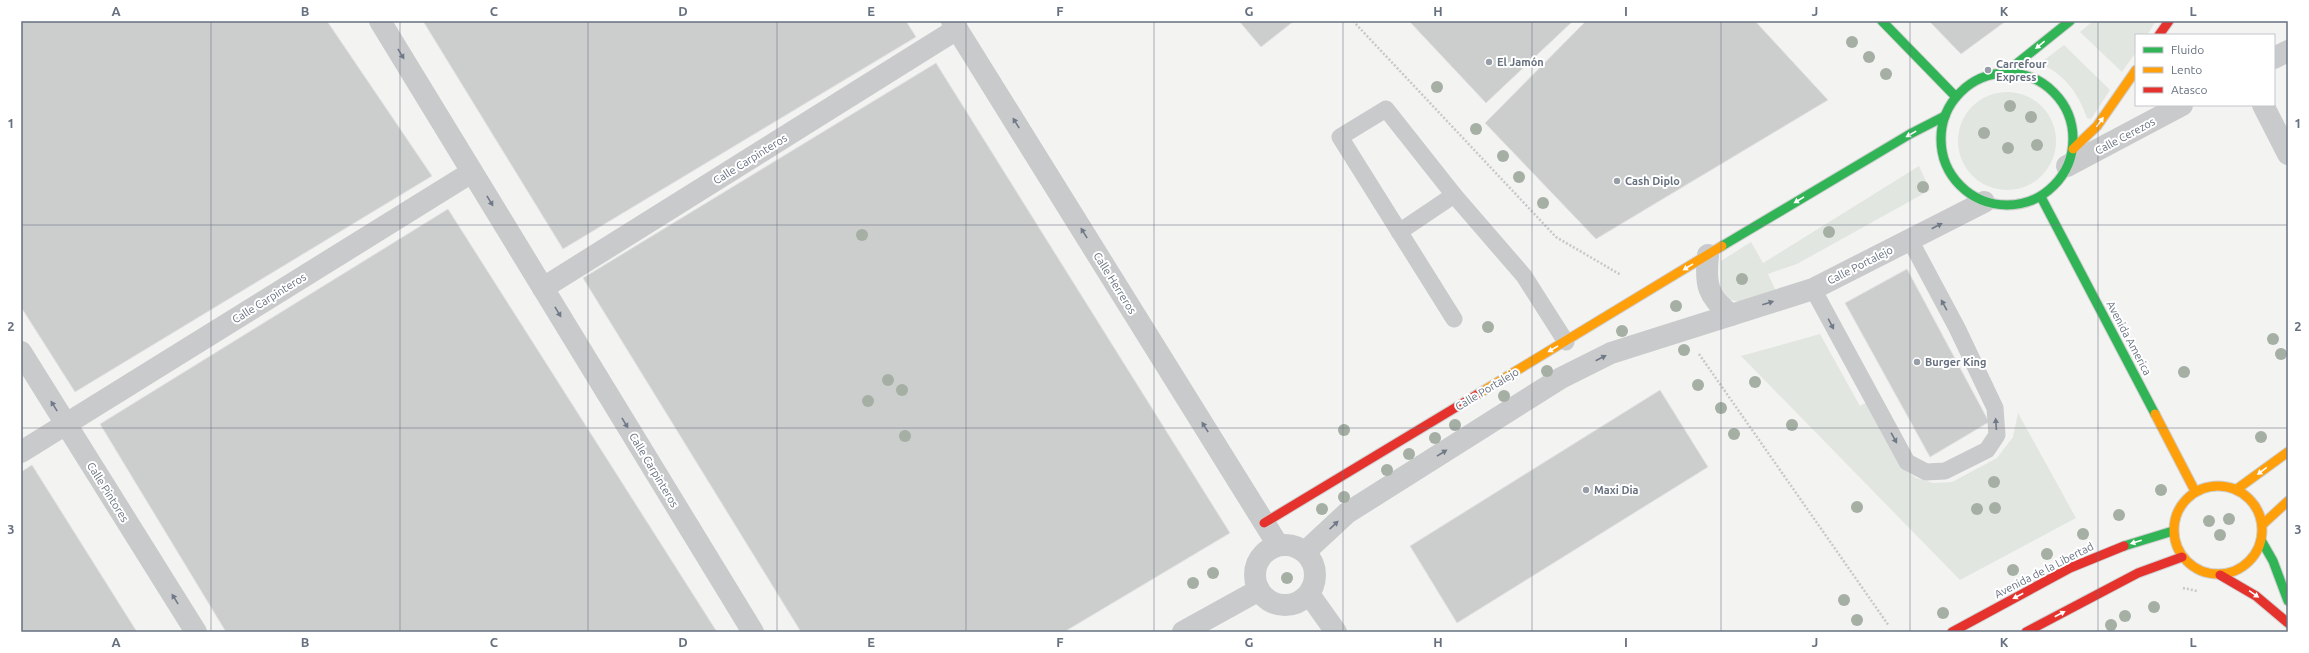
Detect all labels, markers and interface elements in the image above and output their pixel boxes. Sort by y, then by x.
text: A [111,4,121,18]
text: B [301,4,310,18]
text: C [490,4,499,18]
text: D [678,4,688,18]
text: E [867,4,875,18]
text: F [1056,4,1064,18]
text: G [1245,4,1254,18]
text: H [1433,4,1443,18]
text: I [1624,4,1628,18]
text: J [1812,4,1818,18]
text: K [2000,4,2009,18]
text: L [2189,4,2197,18]
legend [2135,34,2275,106]
one-way arrow [2034,41,2045,50]
text: Fluido [2171,43,2204,56]
one-way arrow [397,48,404,60]
place label: El Jamón [1497,56,1544,68]
marker: El Jamón [1484,57,1494,67]
place label: Carrefour Express [1996,58,2047,83]
text: Lento [2171,63,2202,76]
marker: Carrefour Express [1983,65,1993,75]
text: Atasco [2171,83,2207,96]
street label: Calle Cerezos [2093,115,2157,157]
text: 1 [7,116,15,130]
one-way arrow [2096,116,2104,127]
text: 1 [2294,116,2302,130]
one-way arrow [1012,117,1019,129]
one-way arrow [1905,130,1917,137]
street label: Calle Carpinteros [711,131,789,186]
place label: Cash Diplo [1625,175,1680,187]
marker: Cash Diplo [1612,176,1622,186]
one-way arrow [486,196,494,206]
one-way arrow [1793,197,1805,204]
one-way arrow [1931,223,1943,229]
one-way arrow [1081,227,1088,239]
street label: Calle Portalejo [1825,243,1895,287]
street label: Calle Herreros [1091,250,1139,316]
one-way arrow [1682,264,1694,271]
street label: Calle Carpinteros [230,270,308,325]
one-way arrow [1941,299,1948,311]
street label: Avenida America [2104,299,2154,377]
one-way arrow [1763,300,1775,306]
one-way arrow [554,306,561,318]
one-way arrow [1828,318,1835,330]
text: 2 [7,319,15,333]
text: 2 [2294,319,2302,333]
one-way arrow [1547,346,1559,353]
one-way arrow [1595,355,1607,361]
place label: Burger King [1925,356,1987,368]
marker: Burger King [1912,357,1922,367]
street label: Calle Portalejo [1453,365,1521,413]
one-way arrow [51,400,58,412]
one-way arrow [622,417,629,429]
one-way arrow [1992,418,1999,430]
one-way arrow [1201,421,1208,433]
street label: Calle Carpinteros [627,431,681,509]
one-way arrow [1890,432,1897,444]
one-way arrow [1436,450,1448,457]
street label: Calle Pintores [85,460,131,524]
one-way arrow [2257,466,2268,475]
place label: Maxi Dia [1594,484,1638,496]
marker: Maxi Dia [1581,485,1591,495]
one-way arrow [1329,521,1339,530]
text: 3 [7,522,15,536]
text: 3 [2294,522,2302,536]
street label: Avenida de la Libertad [1993,540,2095,600]
one-way arrow [2130,540,2142,546]
one-way arrow [2248,590,2259,598]
one-way arrow [2012,593,2024,600]
one-way arrow [171,594,179,604]
one-way arrow [2055,611,2066,617]
text: A [111,635,121,649]
text: B [301,635,310,649]
text: C [490,635,499,649]
text: D [678,635,688,649]
text: E [867,635,875,649]
text: F [1056,635,1064,649]
text: G [1245,635,1254,649]
text: H [1433,635,1443,649]
text: I [1624,635,1628,649]
text: J [1812,635,1818,649]
text: K [2000,635,2009,649]
text: L [2189,635,2197,649]

